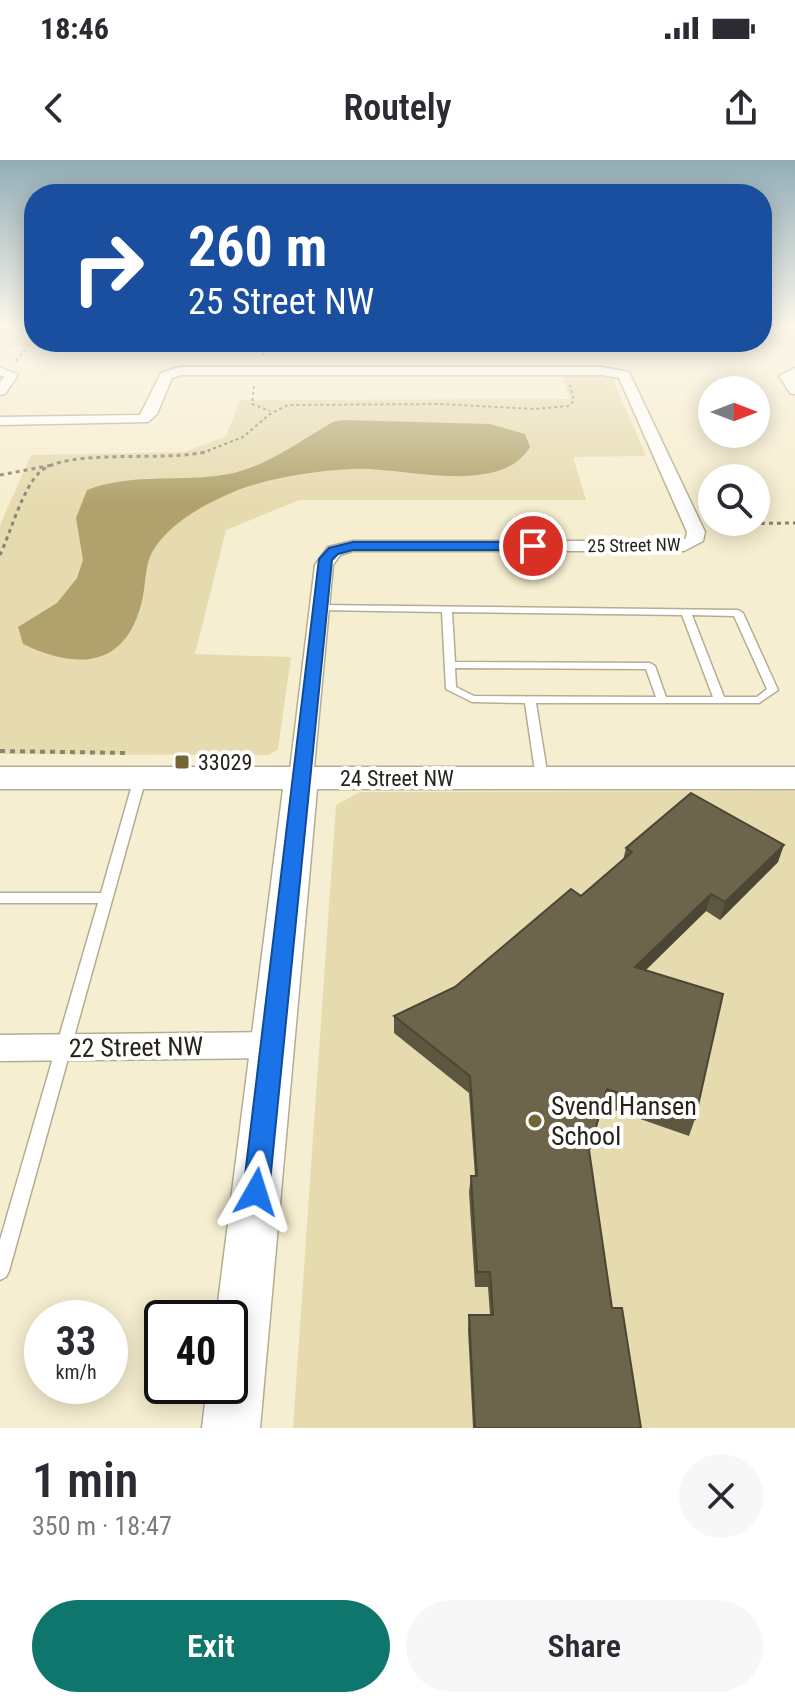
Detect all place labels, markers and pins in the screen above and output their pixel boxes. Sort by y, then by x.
pin [499,512,567,580]
place label: 33029 [198,750,252,775]
marker: 33029 [173,753,191,771]
place label: Svend Hansen School [551,1091,697,1151]
marker: Svend Hansen School [526,1112,544,1130]

